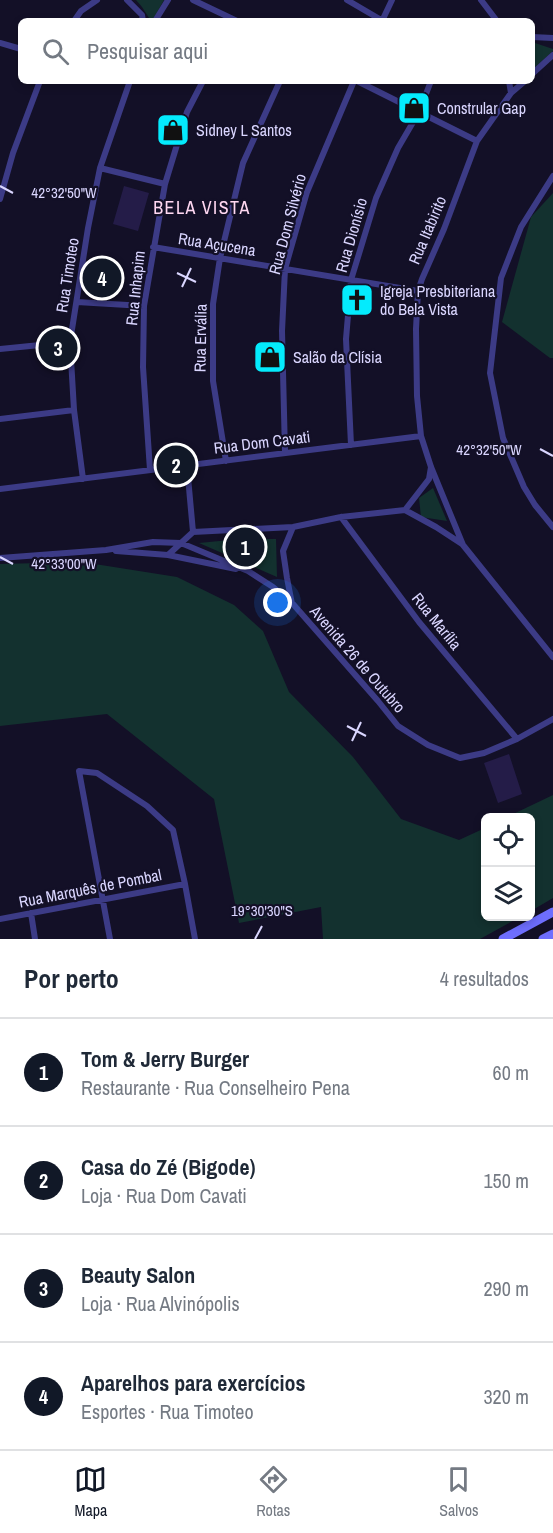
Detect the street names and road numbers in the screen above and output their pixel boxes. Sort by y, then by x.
street label: Rua Dom Silvério [263,171,311,277]
street label: Rua Itabirito [403,192,451,268]
street label: Rua Dionísio [330,195,372,275]
street label: Rua Açucena [177,227,258,261]
street label: Rua Timoteo [50,236,84,314]
street label: Rua Inhapim [120,249,150,327]
street label: Rua Ervália [188,303,212,372]
street label: Rua Dom Cavati [213,425,311,459]
street label: Rua Marília [407,588,467,655]
street label: Avenida 26 de Outubro [305,600,411,717]
street label: Rua Marquês de Pombal [17,863,163,913]

